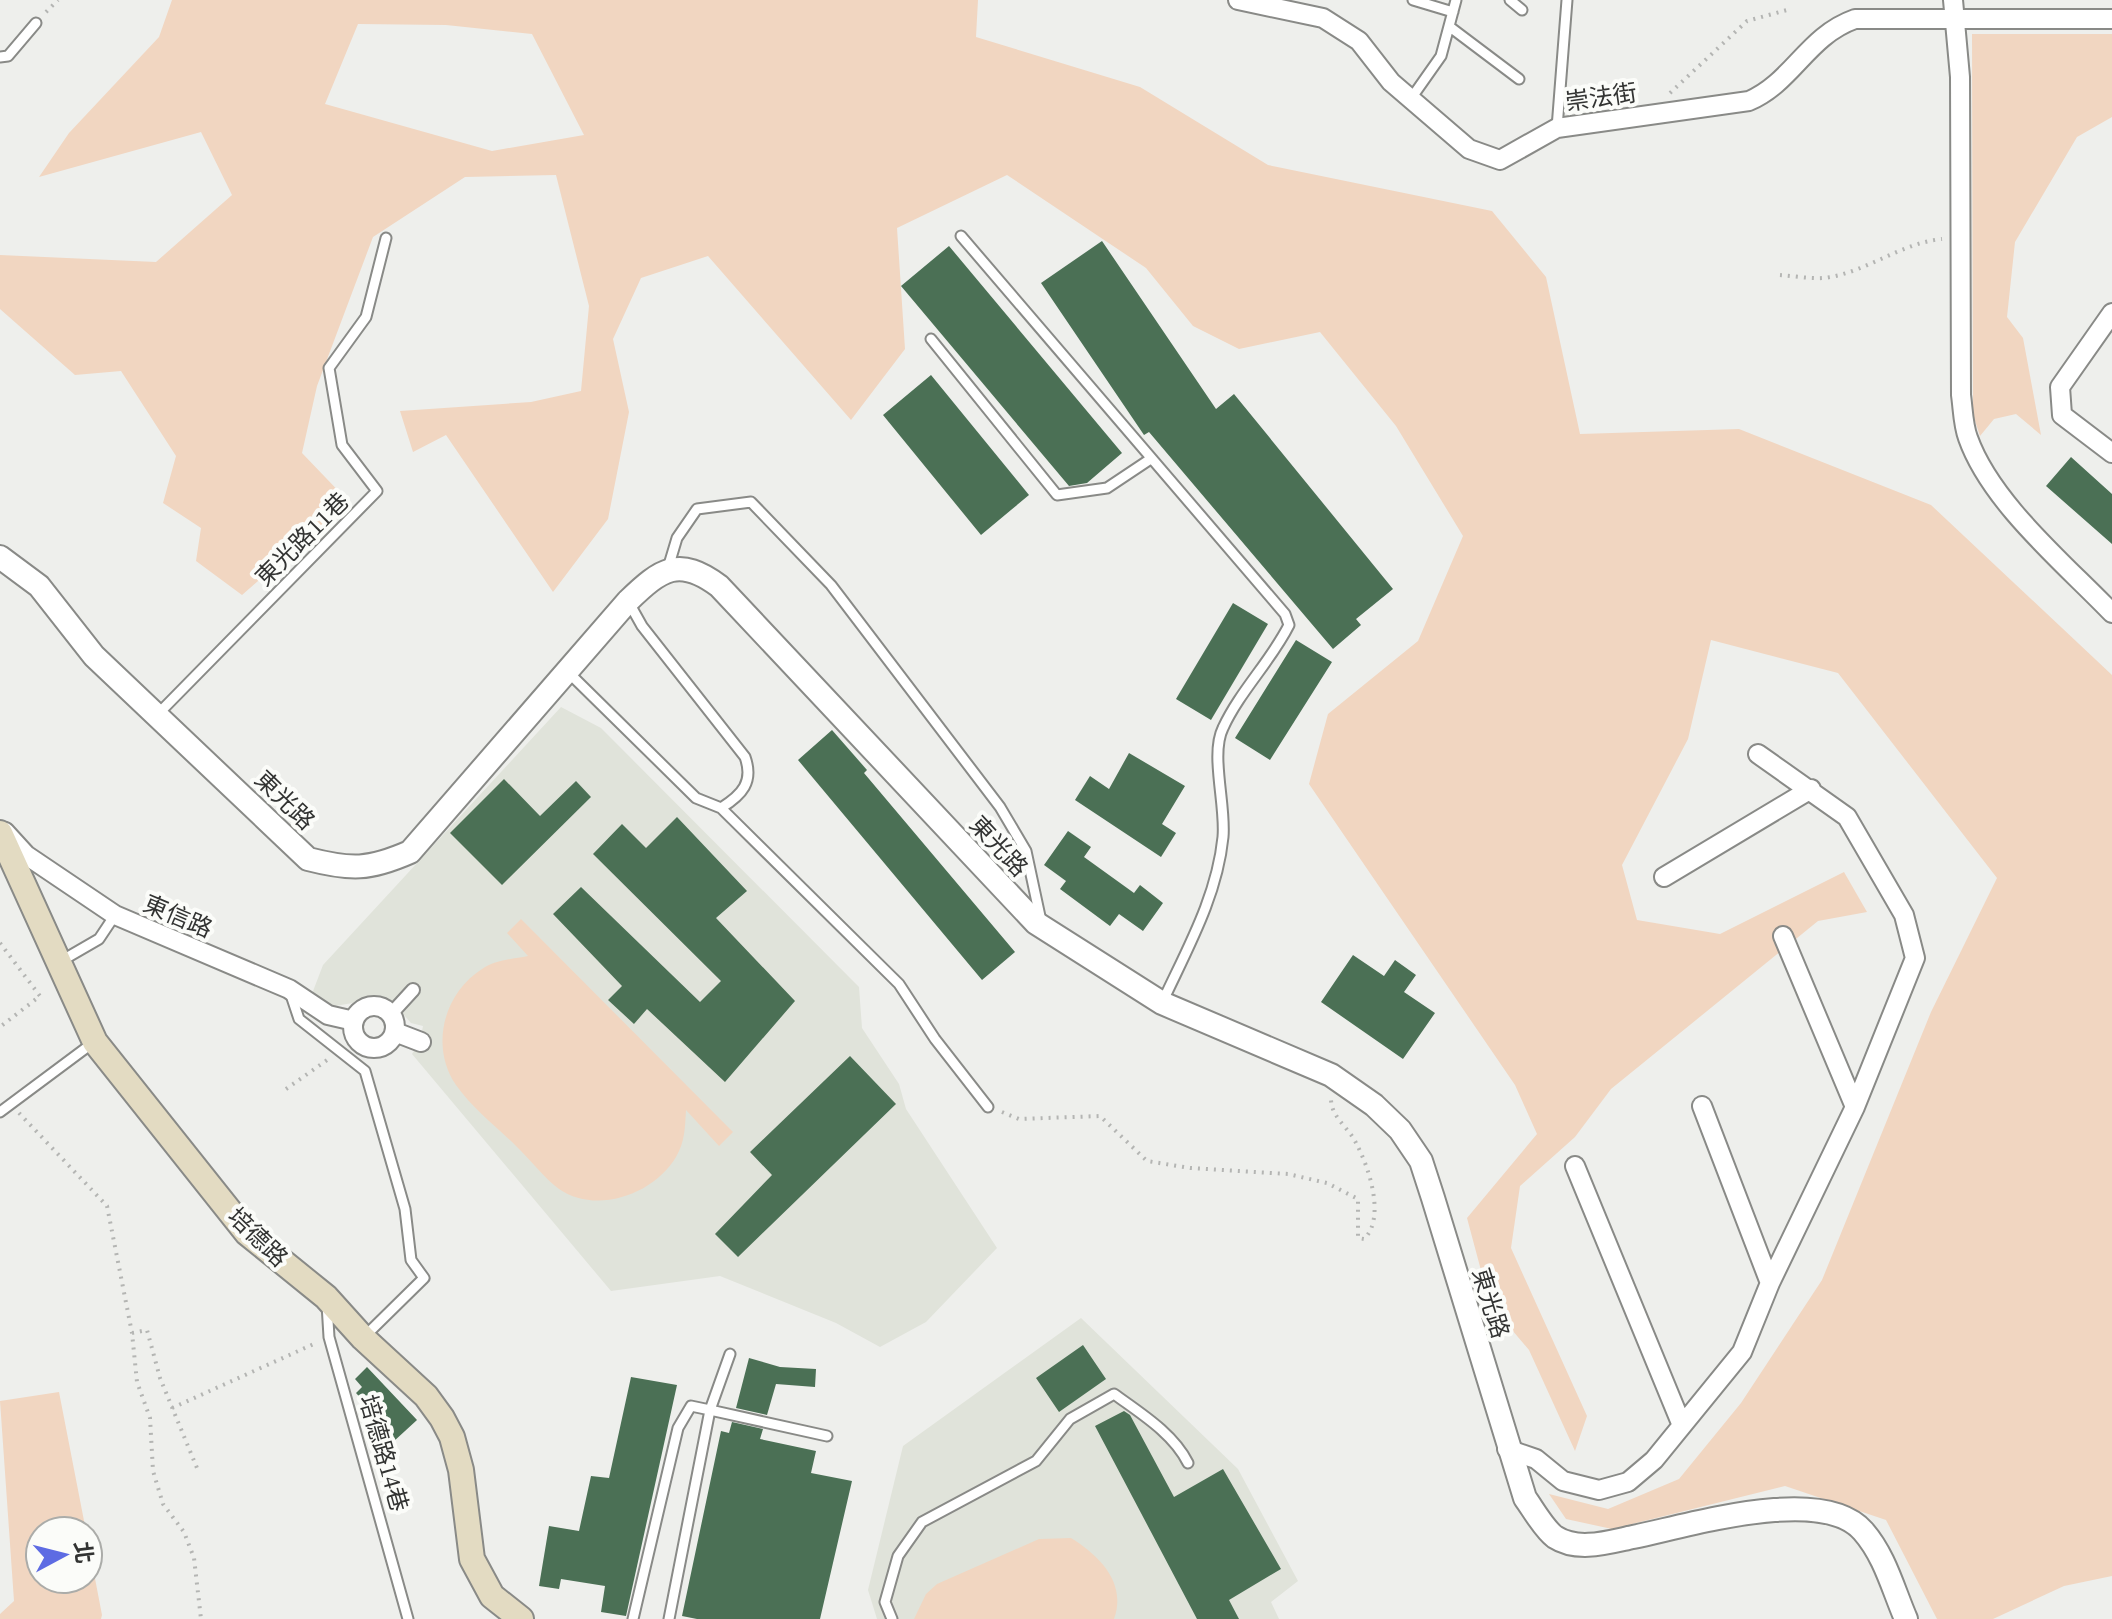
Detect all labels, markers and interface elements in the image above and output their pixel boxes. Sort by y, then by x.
street label: 崇法街 [1563,76,1639,118]
street label: 東光路11巷 [248,485,356,593]
street label: 東光路 [248,763,322,837]
street label: 東光路 [962,808,1036,884]
street label: 東信路 [138,887,218,945]
street label: 培德路 [221,1200,295,1274]
street label: 東光路 [1465,1264,1517,1342]
street label: 培德路14巷 [352,1391,416,1515]
north arrow [24,1515,104,1595]
text: 北 [68,1540,100,1565]

